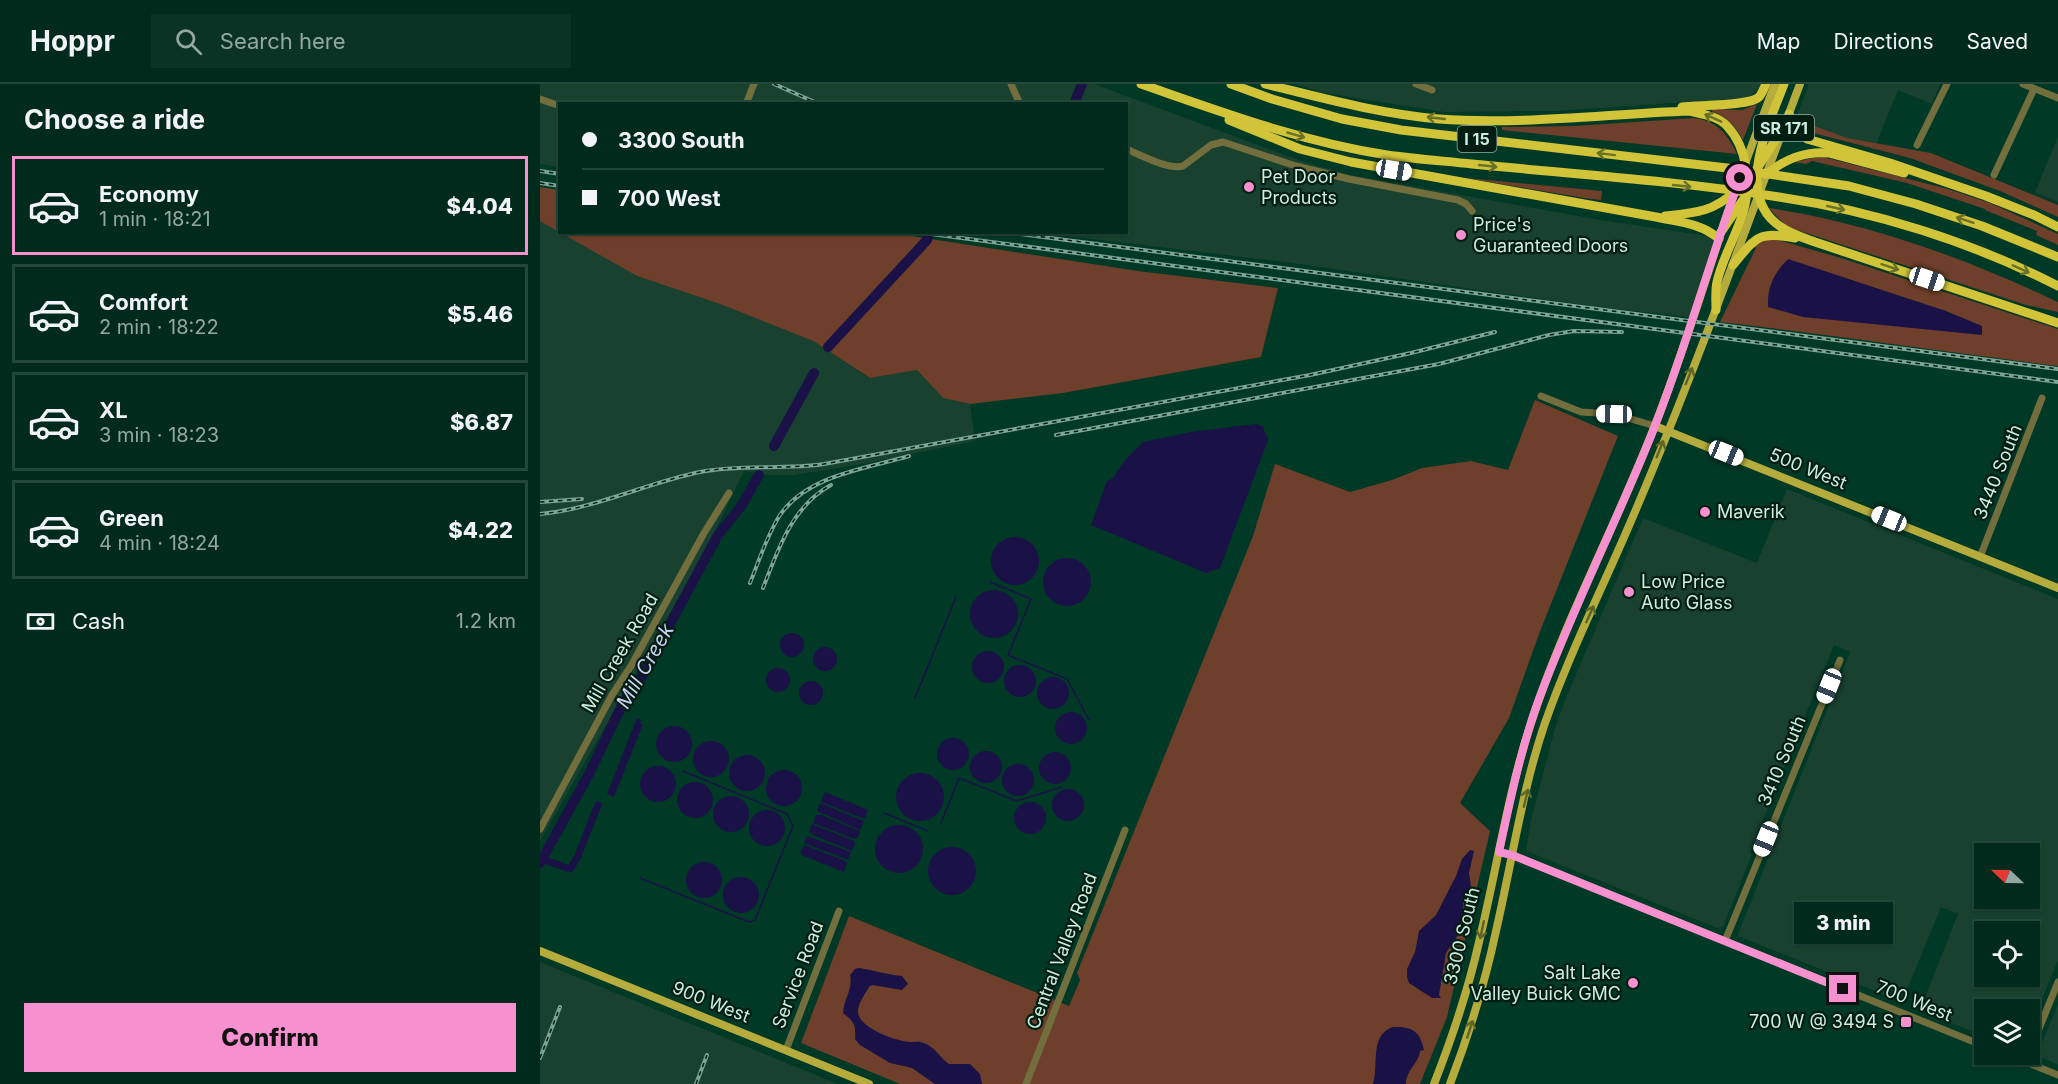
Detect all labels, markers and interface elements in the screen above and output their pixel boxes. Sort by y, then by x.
search box [151,14,571,68]
text: Hoppr [30,24,115,58]
icon: search [172,25,205,58]
text: Search here [220,28,346,54]
text: Map [1757,29,1800,54]
text: Directions [1833,29,1934,54]
text: Saved [1967,29,2028,54]
text: Choose a ride [24,103,205,136]
one-way arrow [1426,112,1446,123]
one-way arrow [1705,112,1723,123]
road number: SR 171 [1754,115,1814,141]
road number: I 15 [1458,126,1496,152]
text: 3300 South [618,127,745,153]
one-way arrow [1286,130,1305,141]
one-way arrow [1597,148,1617,159]
car [1375,158,1413,182]
one-way arrow [1478,160,1498,171]
route start [1726,164,1753,191]
place label: Pet Door Products [1261,166,1337,208]
icon: car [27,179,81,233]
marker: Pet Door Products [1242,180,1256,194]
text: Economy [99,181,199,207]
one-way arrow [1672,181,1692,192]
text: 700 West [618,185,721,211]
text: $4.04 [447,193,513,219]
one-way arrow [1826,203,1845,215]
text: 1 min · 18:21 [99,207,211,231]
place label: Price's Guaranteed Doors [1473,214,1628,256]
one-way arrow [1956,214,1975,225]
marker: Price's Guaranteed Doors [1454,228,1468,242]
one-way arrow [1880,263,1899,274]
car [1907,265,1947,293]
one-way arrow [2012,265,2030,276]
icon: car [27,287,81,341]
text: Comfort [99,289,188,315]
text: $5.46 [447,301,513,327]
text: 2 min · 18:22 [99,315,219,339]
one-way arrow [1685,367,1696,386]
icon: car [27,395,81,449]
text: XL [99,397,128,423]
car [1596,405,1632,423]
text: $6.87 [450,409,513,435]
street label: 3440 South [1969,421,2026,522]
text: 3 min · 18:23 [99,423,219,447]
car [1706,438,1746,468]
one-way arrow [1655,441,1666,459]
street label: 500 West [1767,444,1850,494]
place label: Maverik [1717,501,1785,522]
icon: car [27,503,81,557]
car [1869,504,1909,534]
text: Green [99,505,164,531]
marker: Maverik [1698,505,1712,519]
text: $4.22 [448,517,513,543]
text: 4 min · 18:24 [99,531,220,555]
place label: Low Price Auto Glass [1641,571,1733,613]
marker: Low Price Auto Glass [1622,585,1636,599]
street label: Mill Creek Road [577,590,663,716]
icon: cash [24,605,57,638]
one-way arrow [1585,606,1596,624]
text: Cash [72,608,125,634]
text: 1.2 km [456,609,516,633]
water label: Mill Creek [611,619,679,713]
car [1814,666,1844,706]
street label: 3410 South [1753,713,1810,809]
one-way arrow [1520,789,1532,808]
car [1751,819,1781,859]
north arrow [1974,843,2040,909]
map controls [1974,843,2040,1065]
street label: Central Valley Road [1022,870,1101,1032]
street label: 3300 South [1439,885,1484,987]
callout: 3 min [1794,902,1892,944]
text: 3 min [1816,911,1871,935]
street label: Service Road [768,918,828,1031]
one-way arrow [1476,920,1487,939]
button: locate [1974,921,2040,987]
place label: Salt Lake Valley Buick GMC [1471,962,1621,1004]
route end [1829,975,1856,1002]
marker: Salt Lake Valley Buick GMC [1626,976,1640,990]
street label: 700 West [1873,976,1955,1025]
street label: 900 West [669,977,753,1027]
button: layers [1974,999,2040,1065]
button: Confirm [24,1003,516,1072]
place label: 700 W @ 3494 S [1749,1011,1894,1032]
marker: 700 W @ 3494 S [1899,1015,1913,1029]
one-way arrow [1466,1020,1477,1039]

